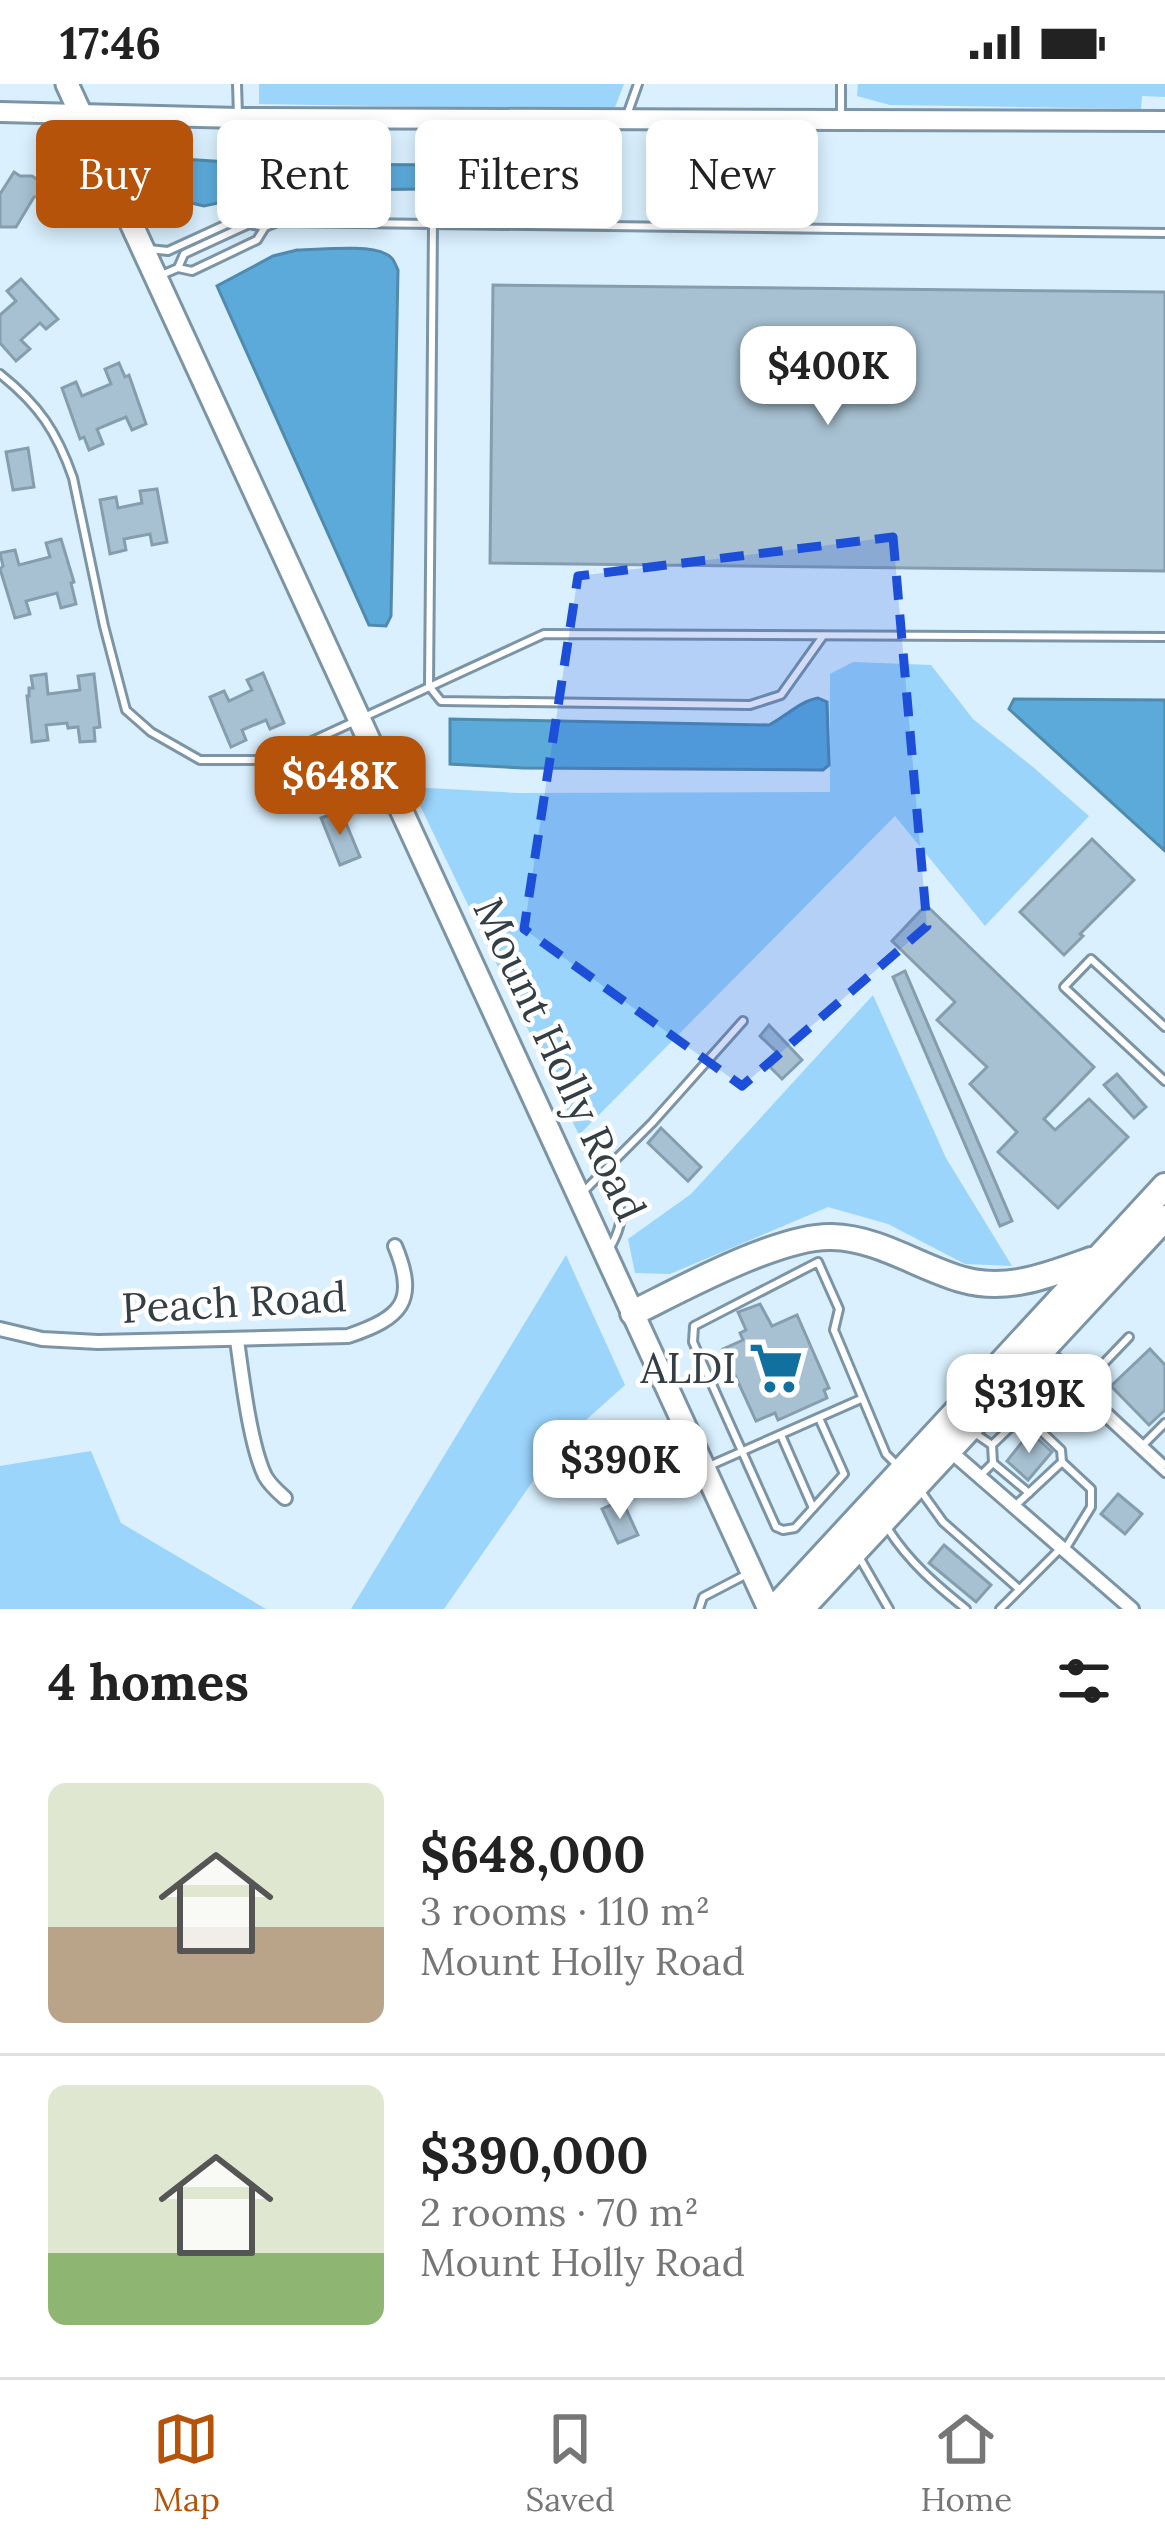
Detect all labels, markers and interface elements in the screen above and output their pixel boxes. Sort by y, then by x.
text: 17:46 [60,14,161,71]
chip: Buy [36,120,193,228]
chip: Rent [217,120,391,228]
chip: Filters [415,120,622,228]
chip: New [646,120,818,228]
pin: $400K [744,326,912,428]
text: $400K [767,340,889,390]
pin: $648K [256,736,424,838]
text: $648K [282,750,398,800]
street label: Mount Holly Road [462,889,658,1229]
street label: Peach Road [120,1269,348,1335]
supermarket icon: ALDI [747,1339,805,1397]
place label: ALDI [639,1341,736,1395]
pin: $319K [945,1354,1113,1456]
text: $319K [974,1368,1084,1418]
pin: $390K [536,1420,704,1522]
text: $390K [560,1434,680,1484]
icon: filters [1051,1648,1117,1714]
text: 4 homes [48,1649,249,1714]
text: $648,000 [420,1821,646,1886]
icon: home [144,1831,288,1975]
text: 3 rooms · 110 m² [420,1886,710,1936]
text: Mount Holly Road [420,1936,745,1986]
text: $390,000 [420,2122,649,2187]
icon: home [144,2133,288,2277]
text: 2 rooms · 70 m² [420,2187,699,2237]
text: Mount Holly Road [420,2237,745,2287]
tab: Map [153,2406,220,2520]
tab: Saved [525,2406,615,2520]
tab: Home [920,2406,1012,2520]

